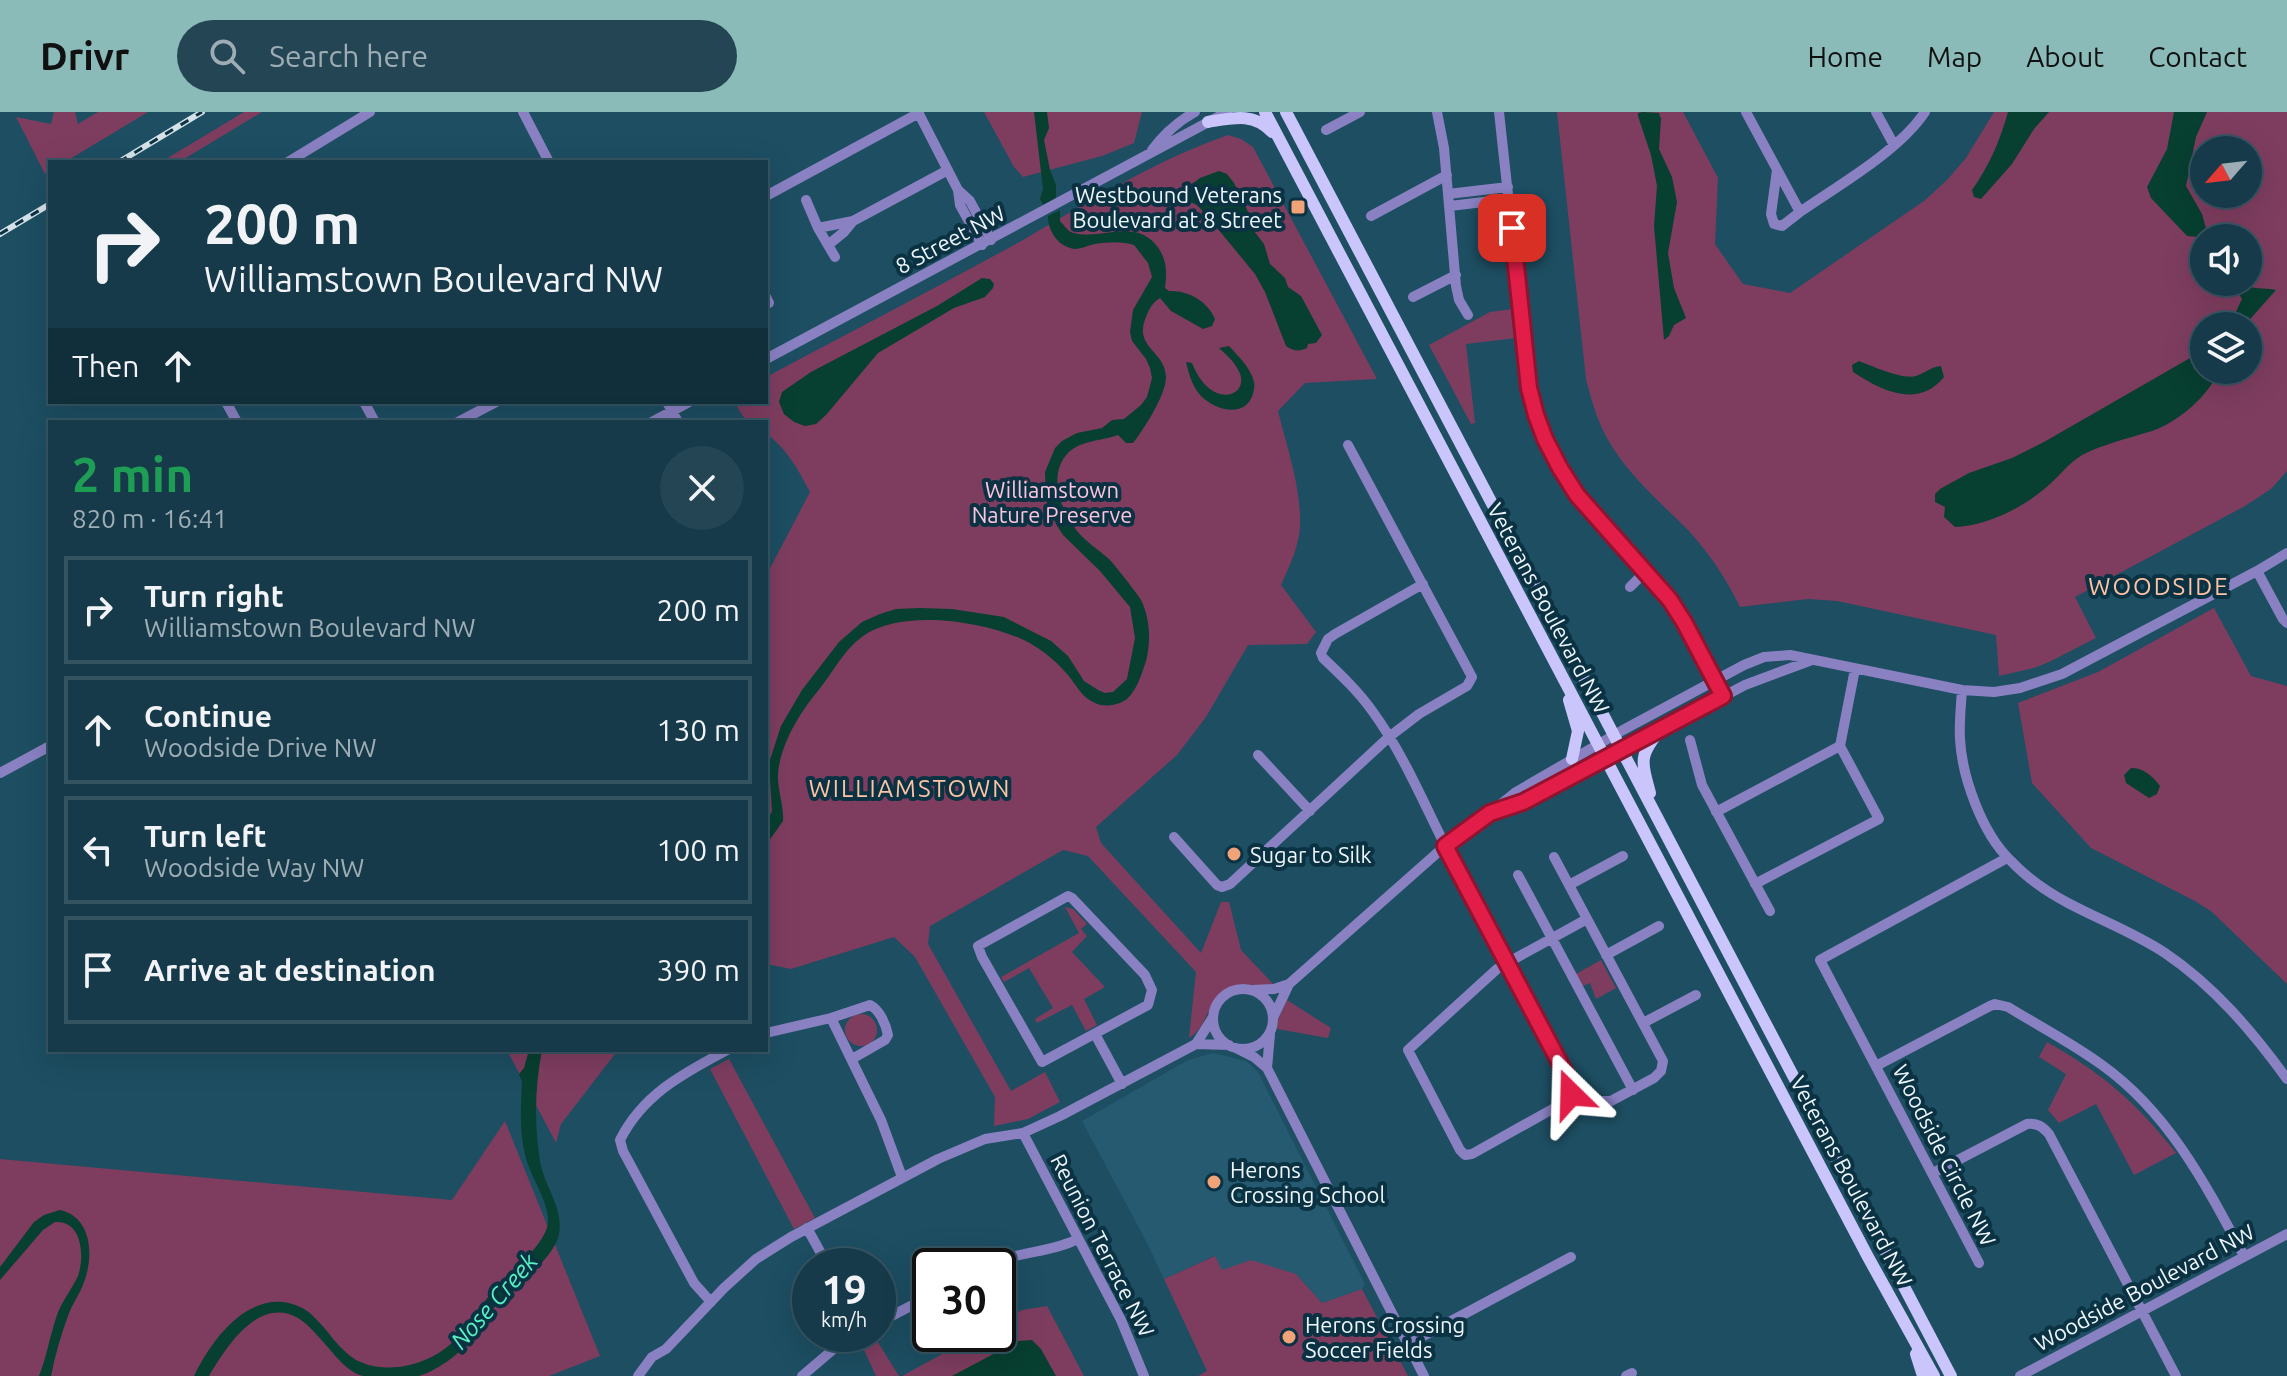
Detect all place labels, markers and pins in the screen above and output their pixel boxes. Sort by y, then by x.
place label: Westbound Veterans Boulevard at 8 Street [1073,182,1282,232]
pin [1478,194,1546,262]
marker: Westbound Veterans Boulevard at 8 Street [1289,198,1307,216]
place label: Sugar to Silk [1250,842,1372,867]
marker: Sugar to Silk [1225,845,1243,863]
place label: Herons Crossing School [1230,1157,1385,1207]
marker: Herons Crossing School [1205,1173,1223,1191]
place label: Herons Crossing Soccer Fields [1305,1312,1465,1362]
marker: Herons Crossing Soccer Fields [1280,1328,1298,1346]

